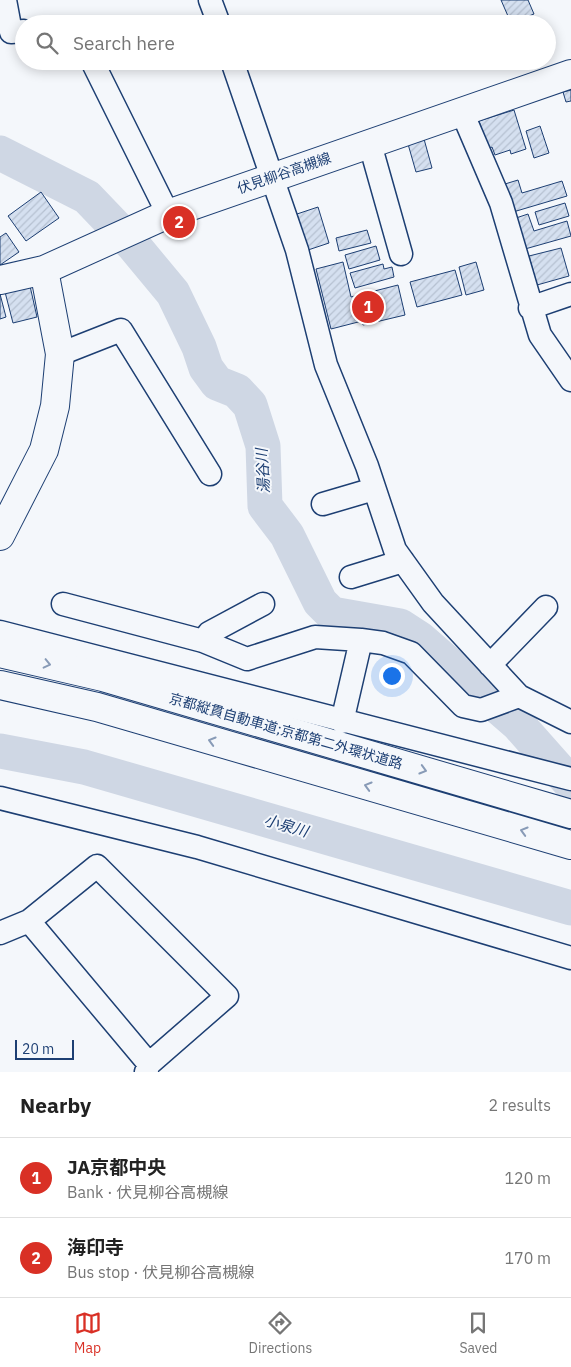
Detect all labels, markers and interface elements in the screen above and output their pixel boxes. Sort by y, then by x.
search box [15,15,556,70]
icon: search [33,29,61,57]
text: Search here [73,31,175,55]
street label: 伏見柳谷高槻線 [235,149,333,197]
pin: 2 [163,203,195,241]
pin: 1 [352,288,384,326]
water label: 湯谷川 [252,446,273,494]
one-way arrow [43,658,52,669]
your location [379,663,405,689]
street label: 京都縦貫自動車道;京都第二外環状道路 [167,689,405,773]
one-way arrow [209,736,217,746]
one-way arrow [418,765,426,775]
one-way arrow [364,781,373,792]
water label: 小泉川 [262,810,312,841]
one-way arrow [521,827,529,837]
scale bar [15,1037,74,1060]
text: 20 m [22,1040,54,1058]
text: Nearby [20,1091,91,1119]
text: 2 results [488,1095,551,1115]
text: JA京都中央 [67,1155,166,1179]
text: 1 [31,1168,41,1188]
text: 120 m [504,1168,551,1188]
text: Bank · 伏見柳谷高槻線 [67,1182,228,1202]
text: 海印寺 [67,1235,124,1259]
text: 2 [31,1248,41,1268]
text: 170 m [504,1248,551,1268]
text: Bus stop · 伏見柳谷高槻線 [67,1262,254,1282]
tab: Map [74,1309,102,1357]
tab: Directions [249,1309,312,1357]
tab: Saved [459,1309,497,1357]

